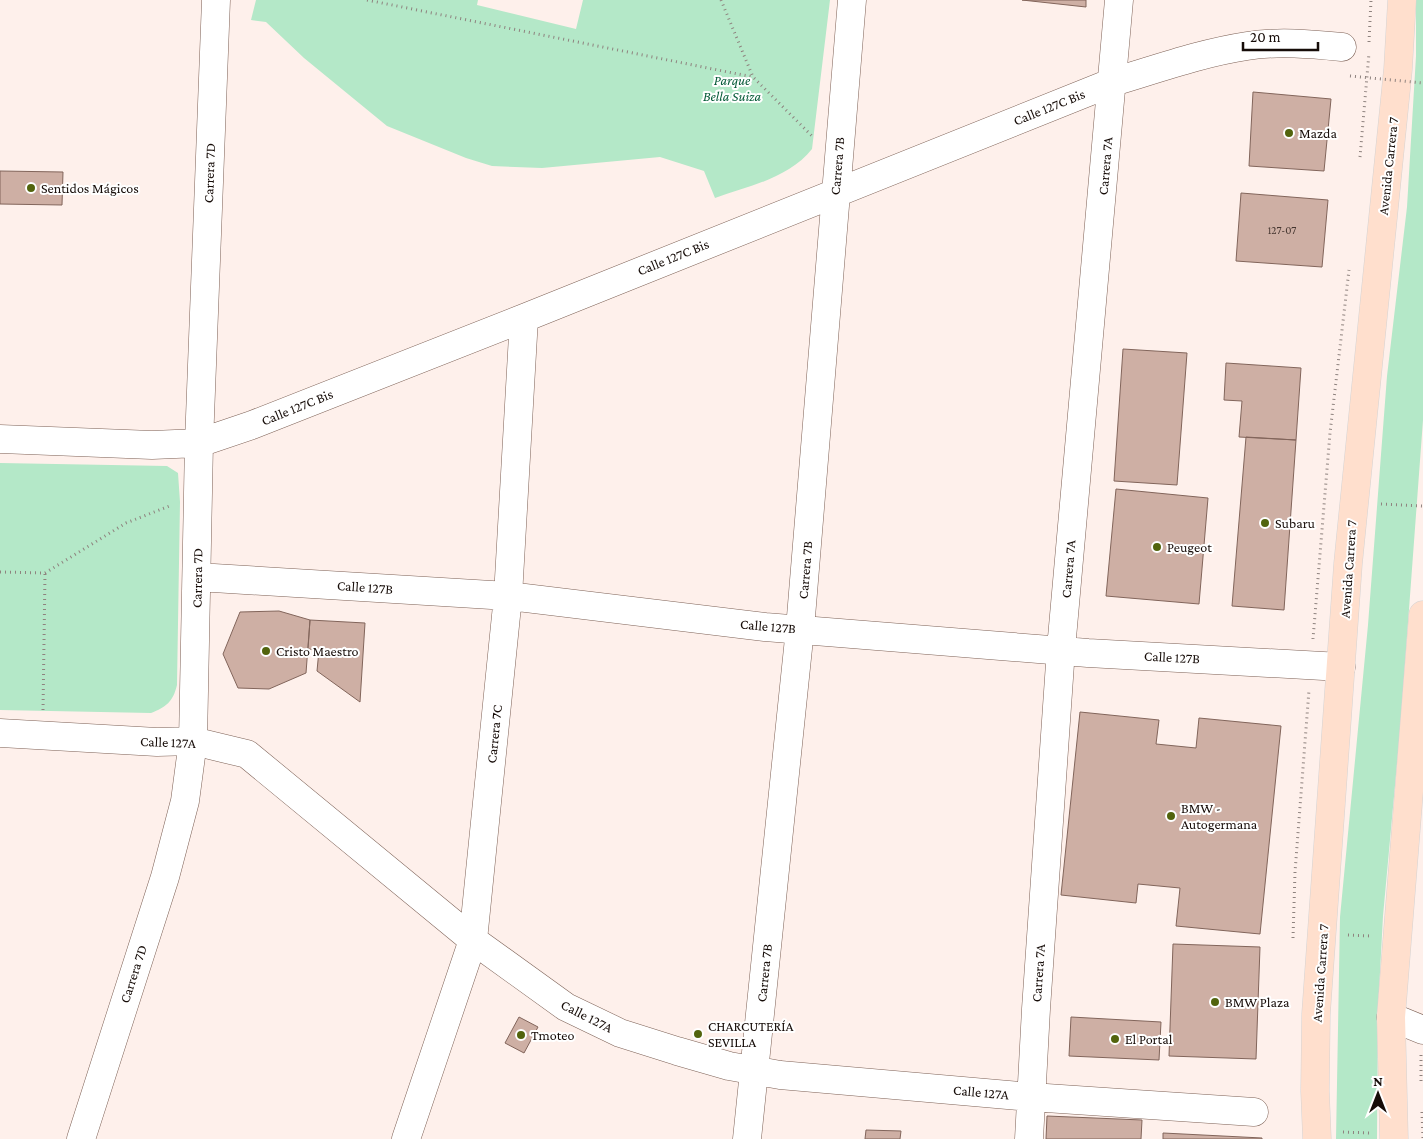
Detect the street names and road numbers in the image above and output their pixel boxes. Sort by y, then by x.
street label: Calle 127C Bis [1011,85,1087,129]
street label: Avenida Carrera 7 [1375,116,1401,216]
street label: Carrera 7B [826,136,848,196]
street label: Carrera 7A [1094,136,1116,196]
street label: Carrera 7D [200,143,218,203]
street label: Calle 127C Bis [635,235,711,279]
street label: Calle 127C Bis [259,385,335,429]
street label: Avenida Carrera 7 [1337,519,1359,619]
street label: Carrera 7A [1057,539,1079,599]
street label: Carrera 7B [794,540,816,600]
street label: Carrera 7D [188,548,206,608]
street label: Calle 127B [336,577,394,597]
street label: Calle 127B [739,616,797,636]
street label: Calle 127B [1144,648,1201,666]
street label: Carrera 7C [483,704,505,764]
street label: Calle 127A [140,733,196,751]
street label: Avenida Carrera 7 [1309,923,1331,1023]
street label: Carrera 7D [116,943,150,1005]
street label: Carrera 7B [753,943,775,1003]
street label: Carrera 7A [1028,943,1048,1003]
street label: Calle 127A [558,996,616,1036]
street label: Calle 127A [952,1082,1010,1102]

